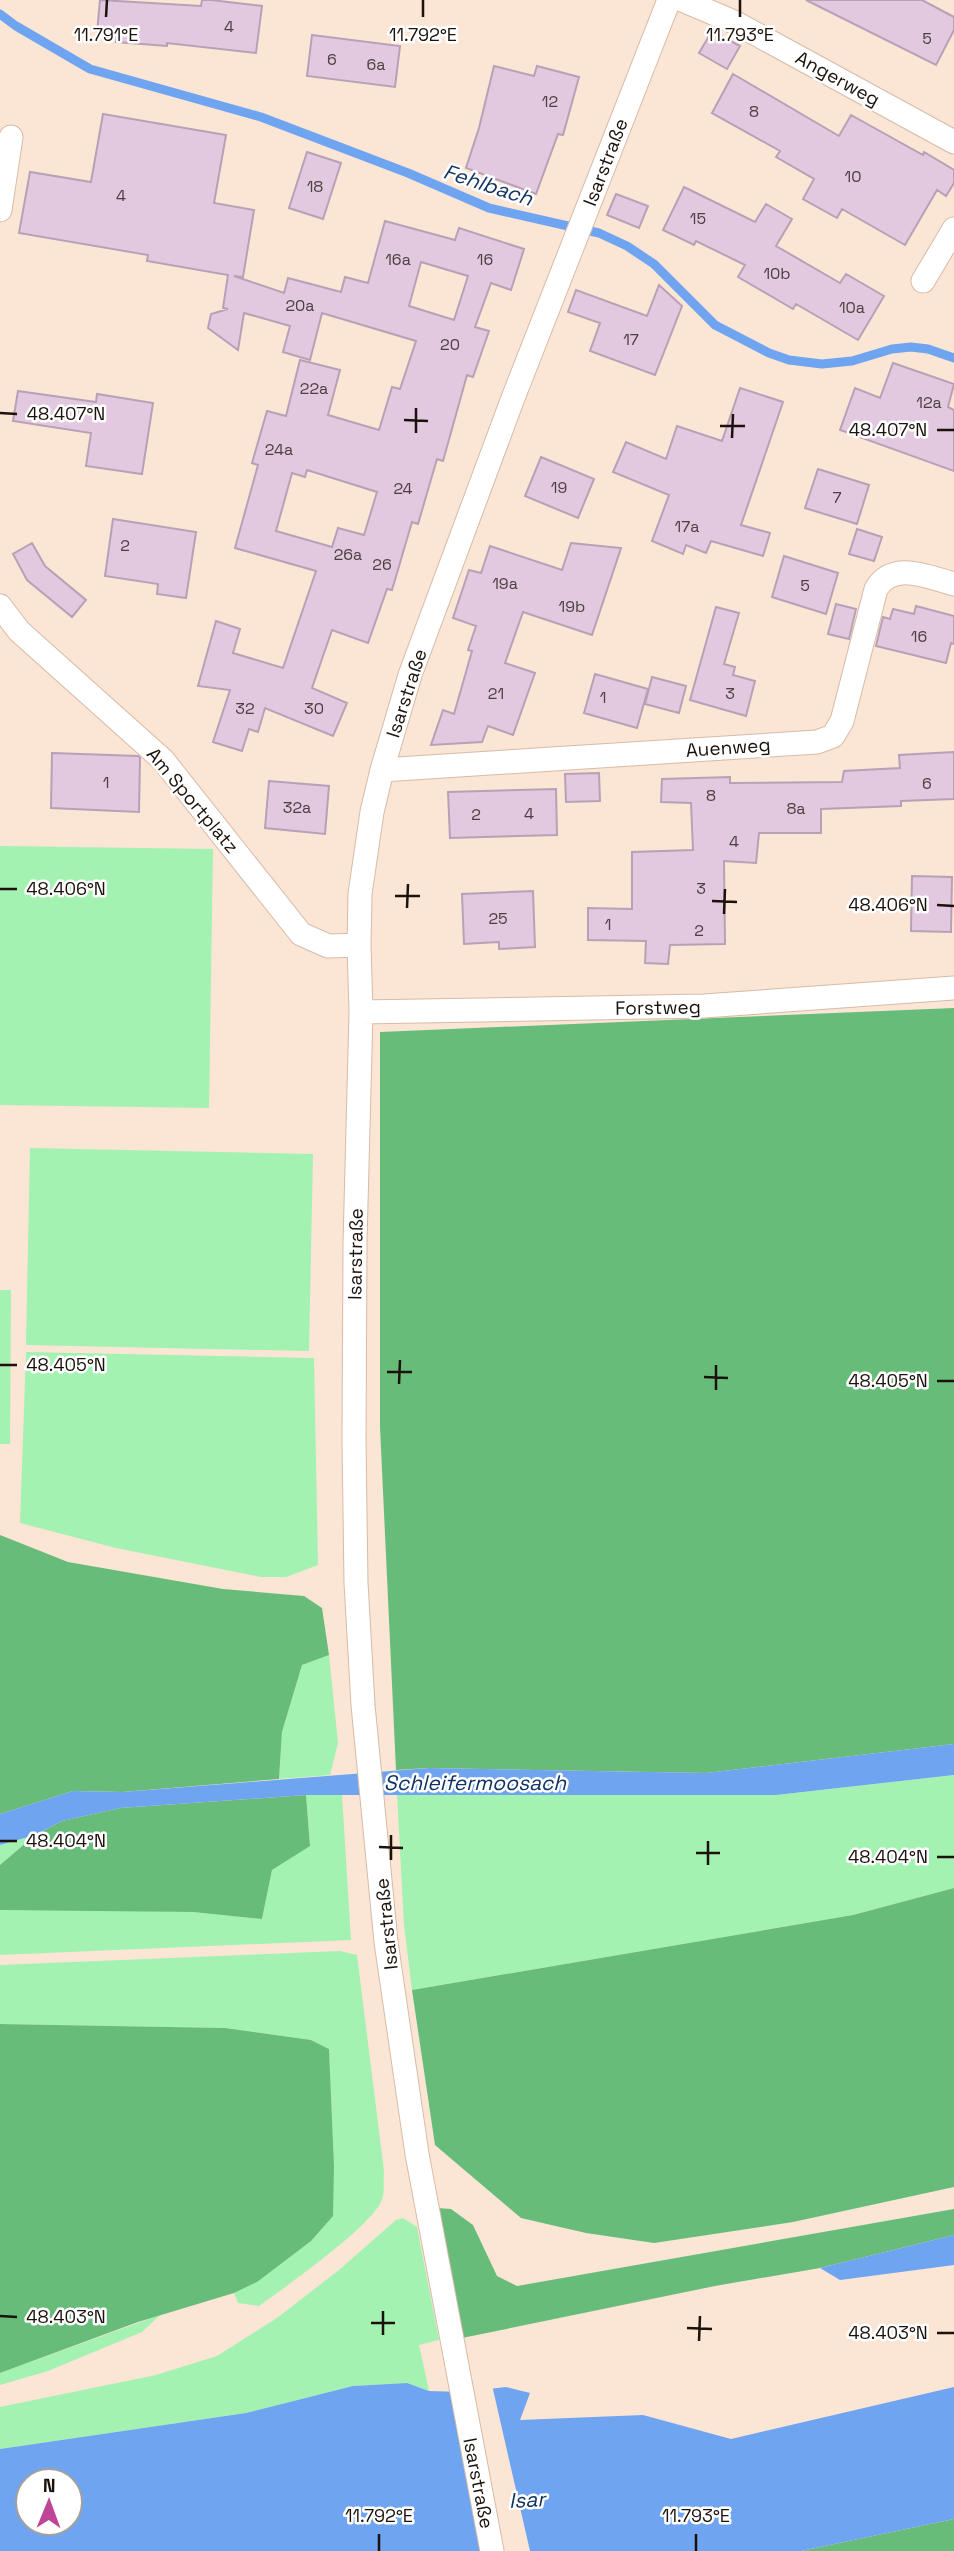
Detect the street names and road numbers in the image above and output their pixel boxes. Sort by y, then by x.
street label: Angerweg [791,45,884,112]
street label: Isarstraße [577,115,634,210]
street label: Isarstraße [380,646,433,741]
street label: Auenweg [685,732,771,763]
street label: Am Sportplatz [141,742,244,858]
street label: Forstweg [615,994,701,1021]
street label: Isarstraße [342,1208,369,1300]
street label: Isarstraße [369,1877,404,1971]
street label: Isarstraße [457,2436,500,2531]

